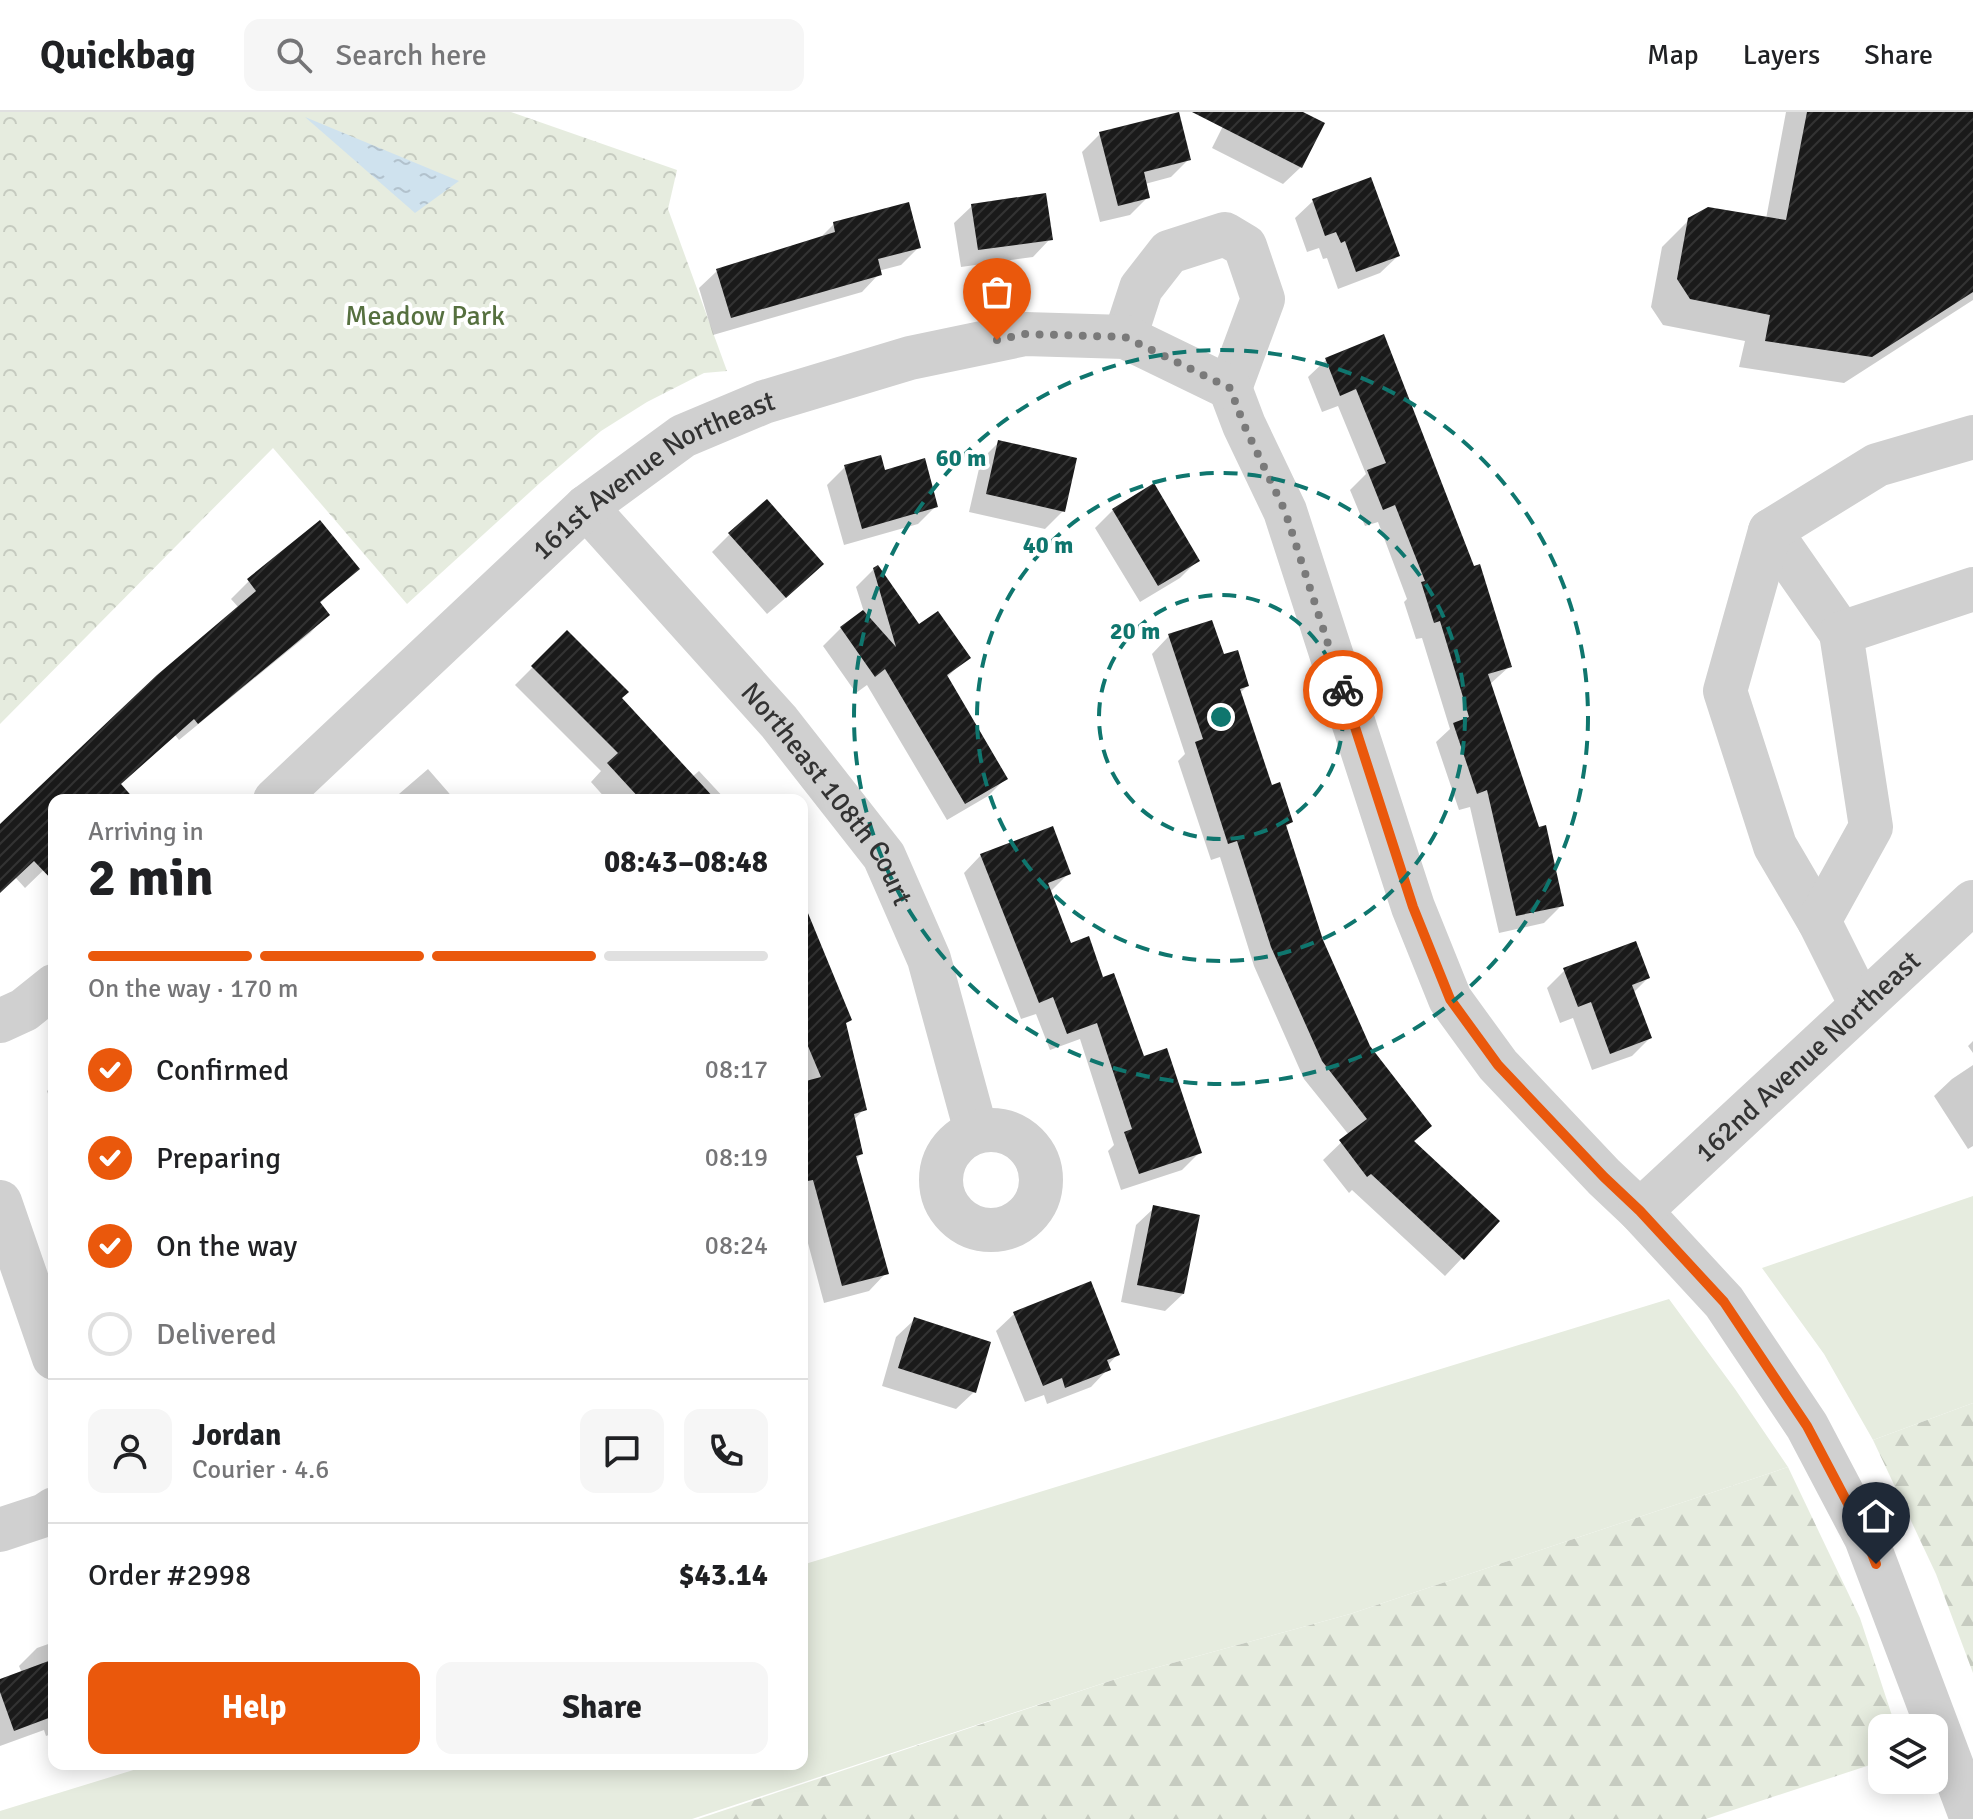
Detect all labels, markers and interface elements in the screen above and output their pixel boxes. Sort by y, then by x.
search box [244,19,804,91]
text: Quickbag [40,32,196,79]
icon: search [272,33,316,77]
text: Search here [336,37,487,74]
text: Map [1647,38,1699,72]
text: Layers [1743,38,1820,72]
text: Share [1864,38,1933,72]
pin [963,258,1031,340]
icon: bag [975,270,1019,314]
park label: Meadow Park [345,299,505,333]
street label: 161st Avenue Northeast [525,384,779,567]
text: 60 m [936,443,986,473]
text: 40 m [1023,530,1073,560]
text: 20 m [1110,616,1160,646]
courier [1303,650,1383,730]
icon: bike [1321,668,1365,712]
street label: Northeast 108th Court [734,676,919,911]
centre of rings [1207,703,1235,731]
text: Arriving in [88,816,204,848]
text: 08:43–08:48 [604,844,768,881]
text: 2 min [88,846,214,910]
street label: 162nd Avenue Northeast [1688,944,1928,1170]
text: On the way · 170 m [88,973,298,1005]
icon: check [88,1048,132,1092]
text: Confirmed [156,1052,289,1089]
text: 08:17 [705,1054,768,1086]
icon: check [88,1136,132,1180]
text: Preparing [156,1140,281,1177]
text: 08:19 [705,1142,768,1174]
icon: check [88,1224,132,1268]
text: On the way [156,1228,297,1265]
text: 08:24 [705,1230,768,1262]
text: Delivered [156,1316,277,1353]
button: person [88,1409,172,1493]
button: chat [580,1409,664,1493]
button: phone [684,1409,768,1493]
text: Jordan [192,1417,281,1454]
text: Courier · 4.6 [192,1454,329,1486]
pin [1842,1482,1910,1564]
icon: home [1854,1494,1898,1538]
text: Order #2998 [88,1557,251,1594]
text: $43.14 [678,1557,768,1594]
button: Help [88,1662,420,1754]
button: Share [436,1662,768,1754]
map controls [1868,1714,1948,1794]
button: layers [1868,1714,1948,1794]

